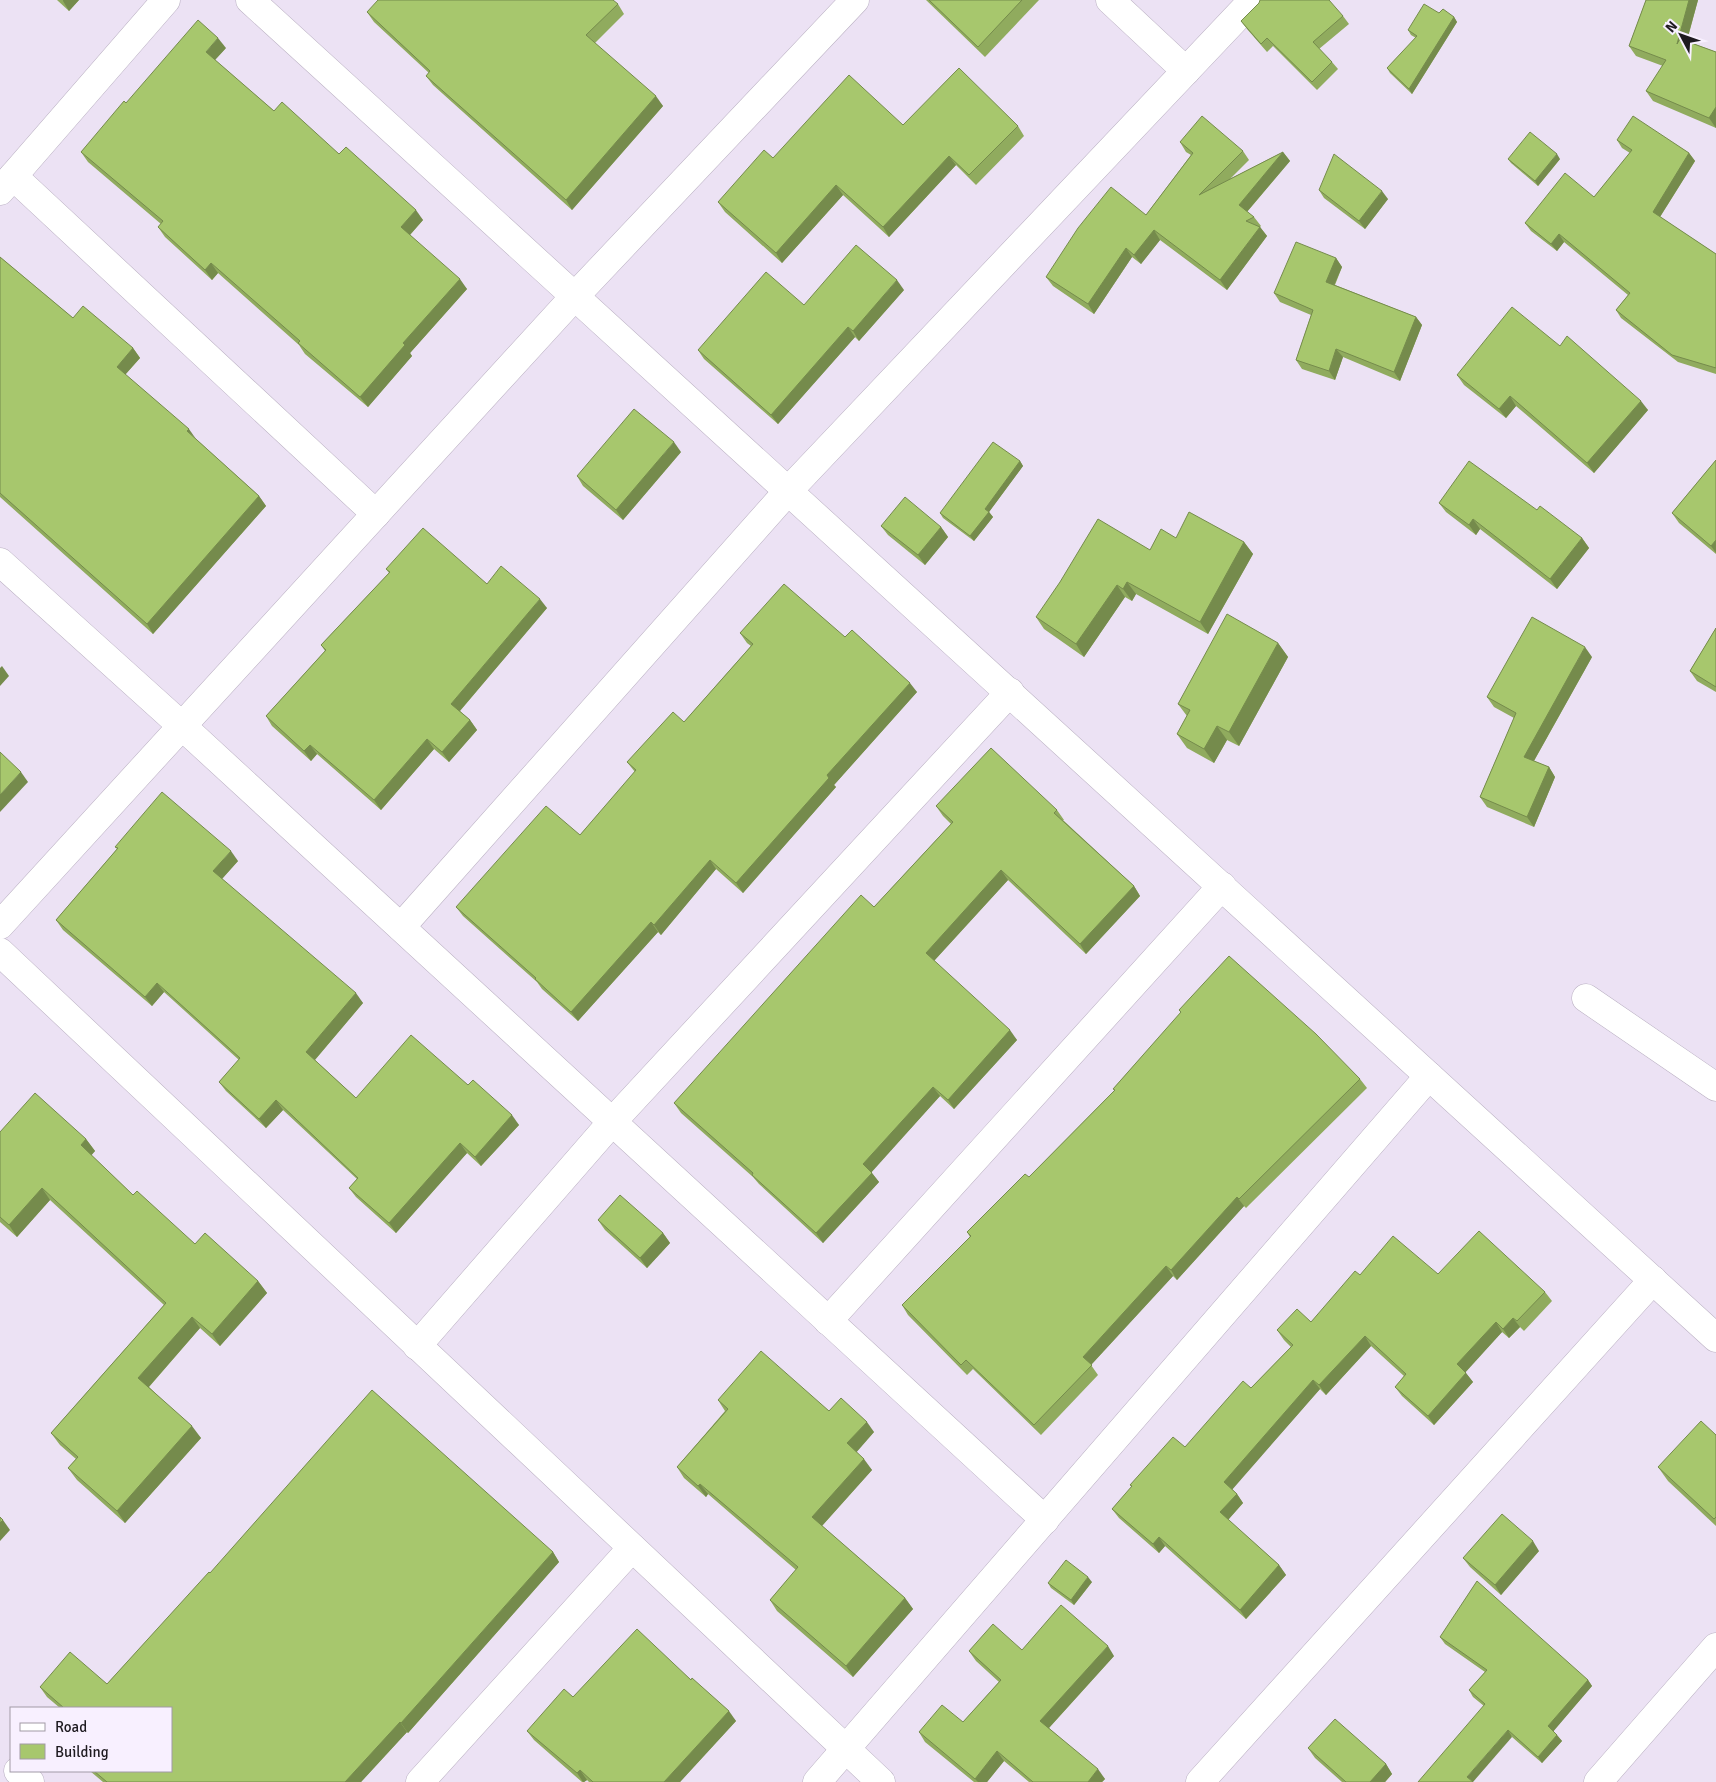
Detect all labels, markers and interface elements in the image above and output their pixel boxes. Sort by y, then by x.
north arrow [1656,10,1706,60]
text: N [1662,18,1681,36]
legend [10,1707,172,1772]
text: Road [55,1718,87,1736]
text: Building [55,1743,109,1761]

